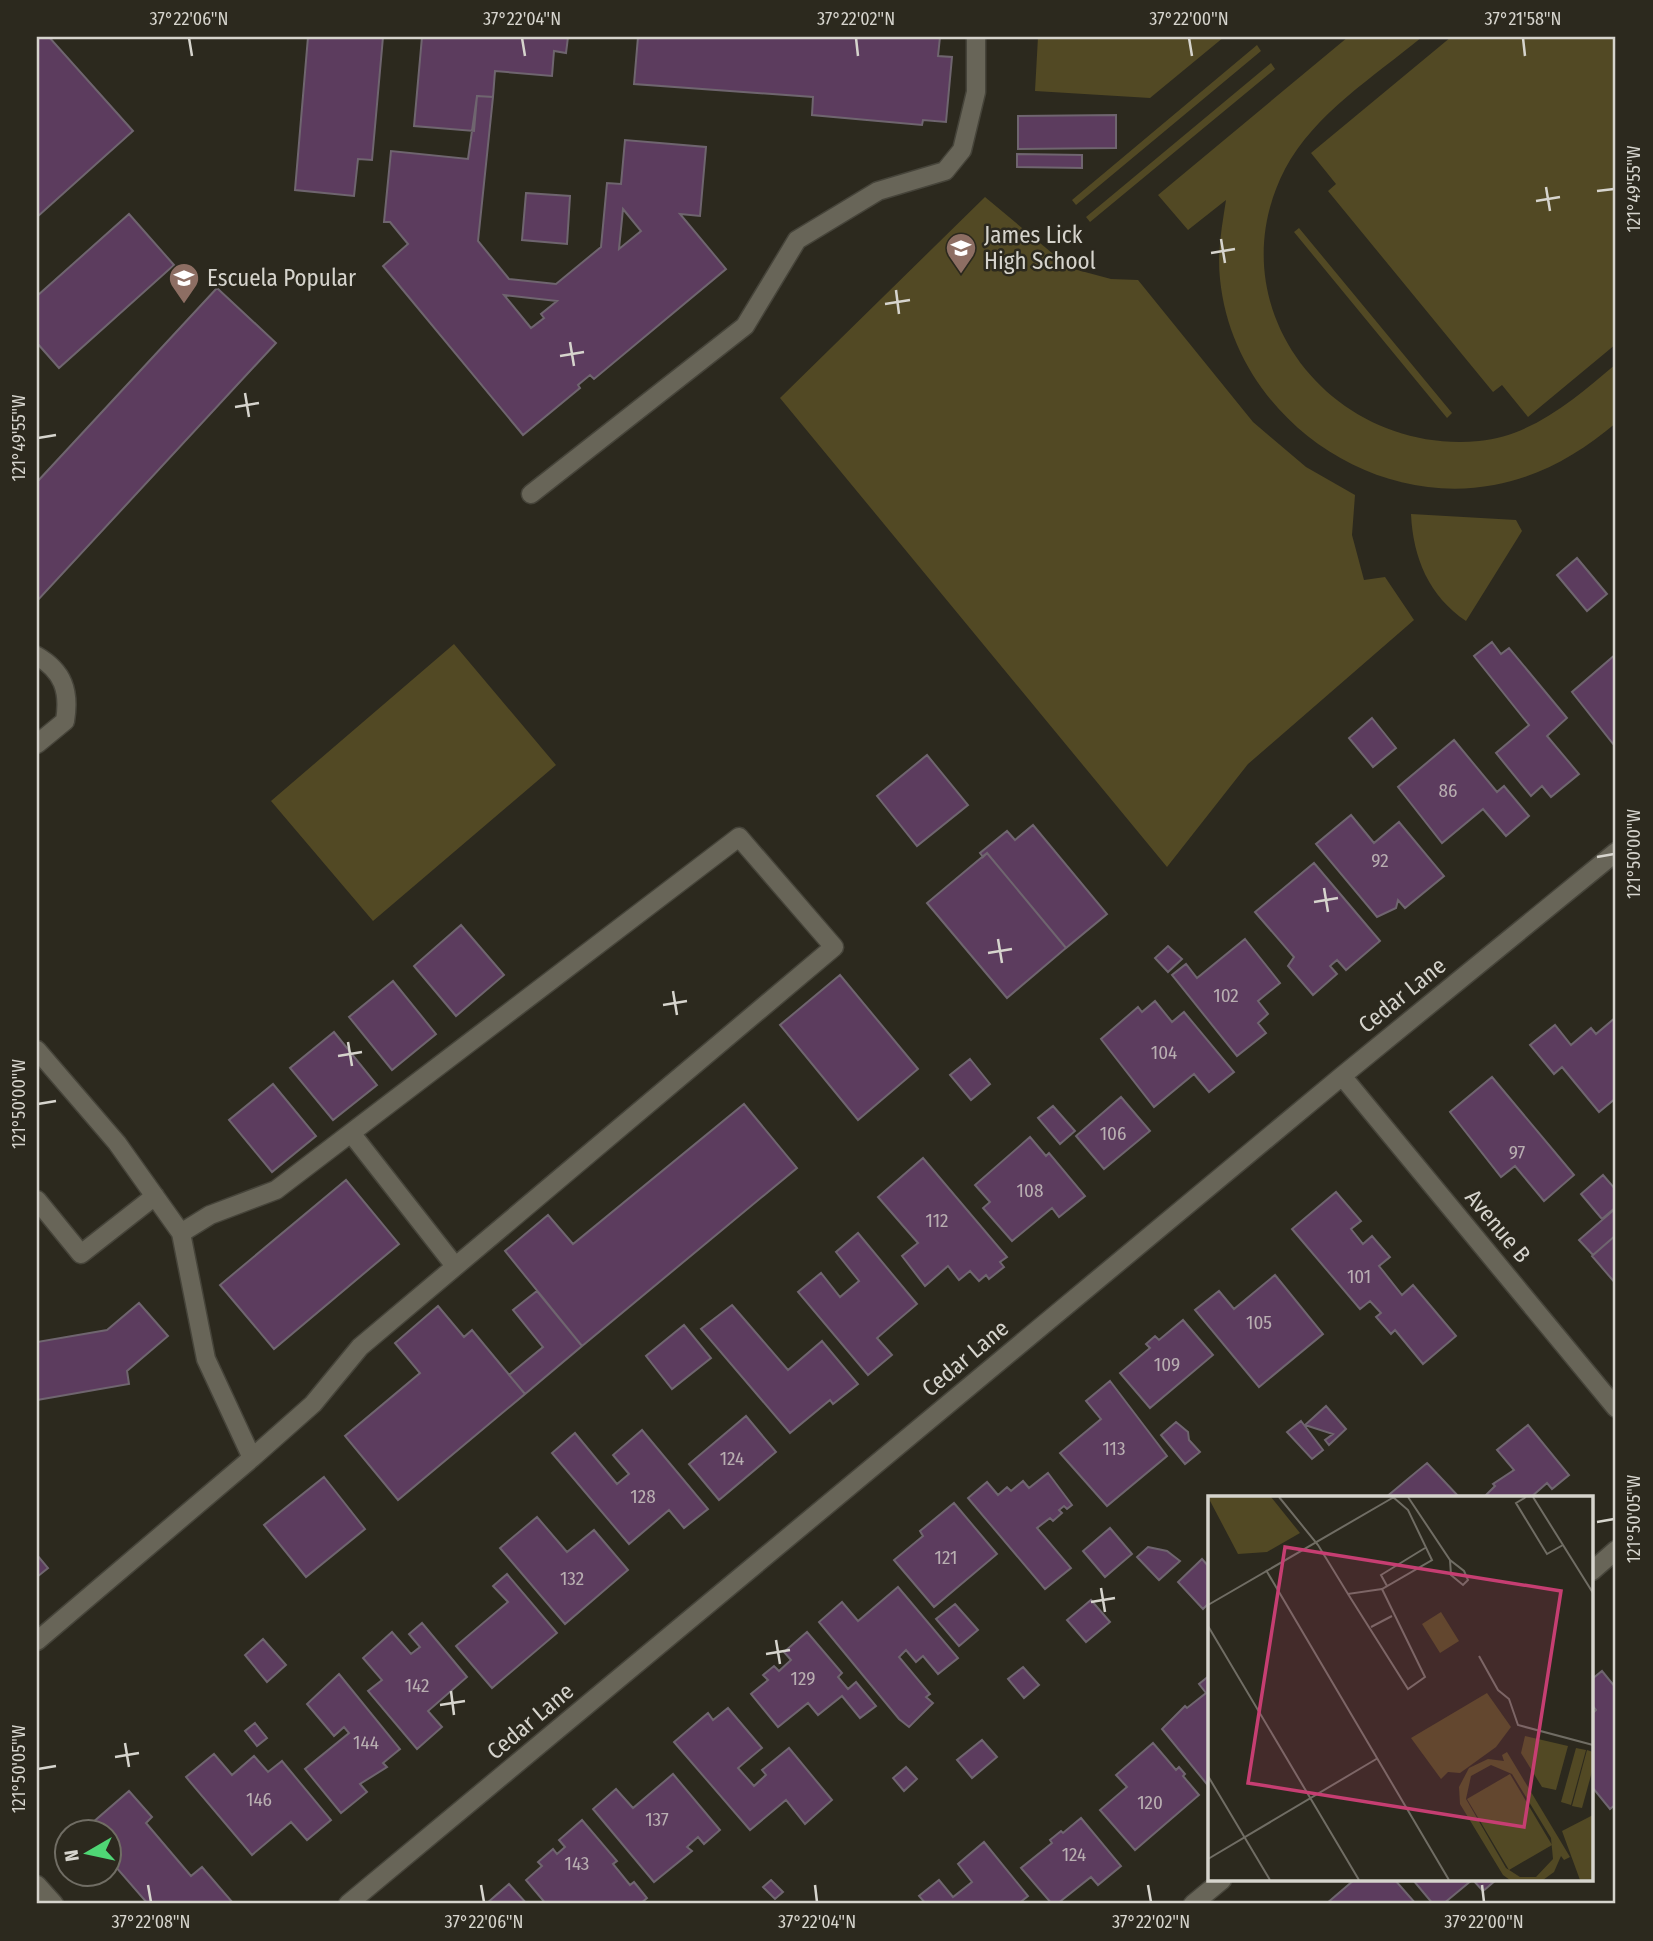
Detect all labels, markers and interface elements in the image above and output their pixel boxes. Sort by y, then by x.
text: 37°22'06"N [150,8,228,30]
text: 37°22'04"N [483,8,561,30]
text: 37°22'02"N [817,8,895,30]
text: 37°22'00"N [1149,8,1229,30]
text: 37°21'58"N [1485,8,1561,30]
text: 121°49'55"W [1623,145,1645,232]
place label: James Lick High School [984,221,1096,275]
school or university icon: James Lick High School [944,231,978,275]
school or university icon: Escuela Popular [167,261,201,305]
place label: Escuela Popular [207,264,356,292]
text: 121°49'55"W [8,394,30,481]
house number: 86 [1439,779,1457,802]
text: 121°50'00"W [1623,809,1645,899]
house number: 92 [1371,849,1389,872]
street label: Cedar Lane [1353,951,1451,1039]
house number: 102 [1213,984,1239,1007]
house number: 104 [1151,1041,1177,1064]
text: 121°50'00"W [8,1059,30,1149]
house number: 106 [1100,1122,1126,1145]
house number: 97 [1509,1141,1526,1164]
house number: 108 [1017,1179,1043,1202]
street label: Avenue B [1459,1184,1537,1268]
house number: 112 [926,1209,948,1232]
house number: 101 [1347,1265,1371,1288]
house number: 105 [1246,1311,1272,1334]
street label: Cedar Lane [916,1314,1014,1402]
house number: 109 [1154,1353,1180,1376]
house number: 113 [1102,1437,1126,1460]
house number: 124 [720,1447,744,1470]
text: 121°50'05"W [1623,1474,1645,1563]
house number: 128 [630,1485,656,1508]
inset map [1208,1496,1594,1882]
house number: 121 [935,1546,957,1569]
house number: 132 [560,1567,584,1590]
house number: 129 [791,1667,815,1690]
house number: 142 [405,1674,429,1697]
street label: Cedar Lane [481,1677,579,1765]
text: 121°50'05"W [8,1724,30,1813]
house number: 144 [353,1731,379,1754]
house number: 146 [246,1788,272,1811]
house number: 120 [1137,1791,1163,1814]
house number: 137 [645,1808,669,1831]
north arrow [52,1818,122,1888]
house number: 124 [1062,1843,1086,1866]
text: N [59,1848,84,1863]
house number: 143 [565,1852,589,1875]
text: 37°22'08"N [111,1911,191,1933]
text: 37°22'06"N [445,1911,523,1933]
text: 37°22'04"N [778,1911,856,1933]
text: 37°22'02"N [1112,1911,1190,1933]
text: 37°22'00"N [1444,1911,1524,1933]

